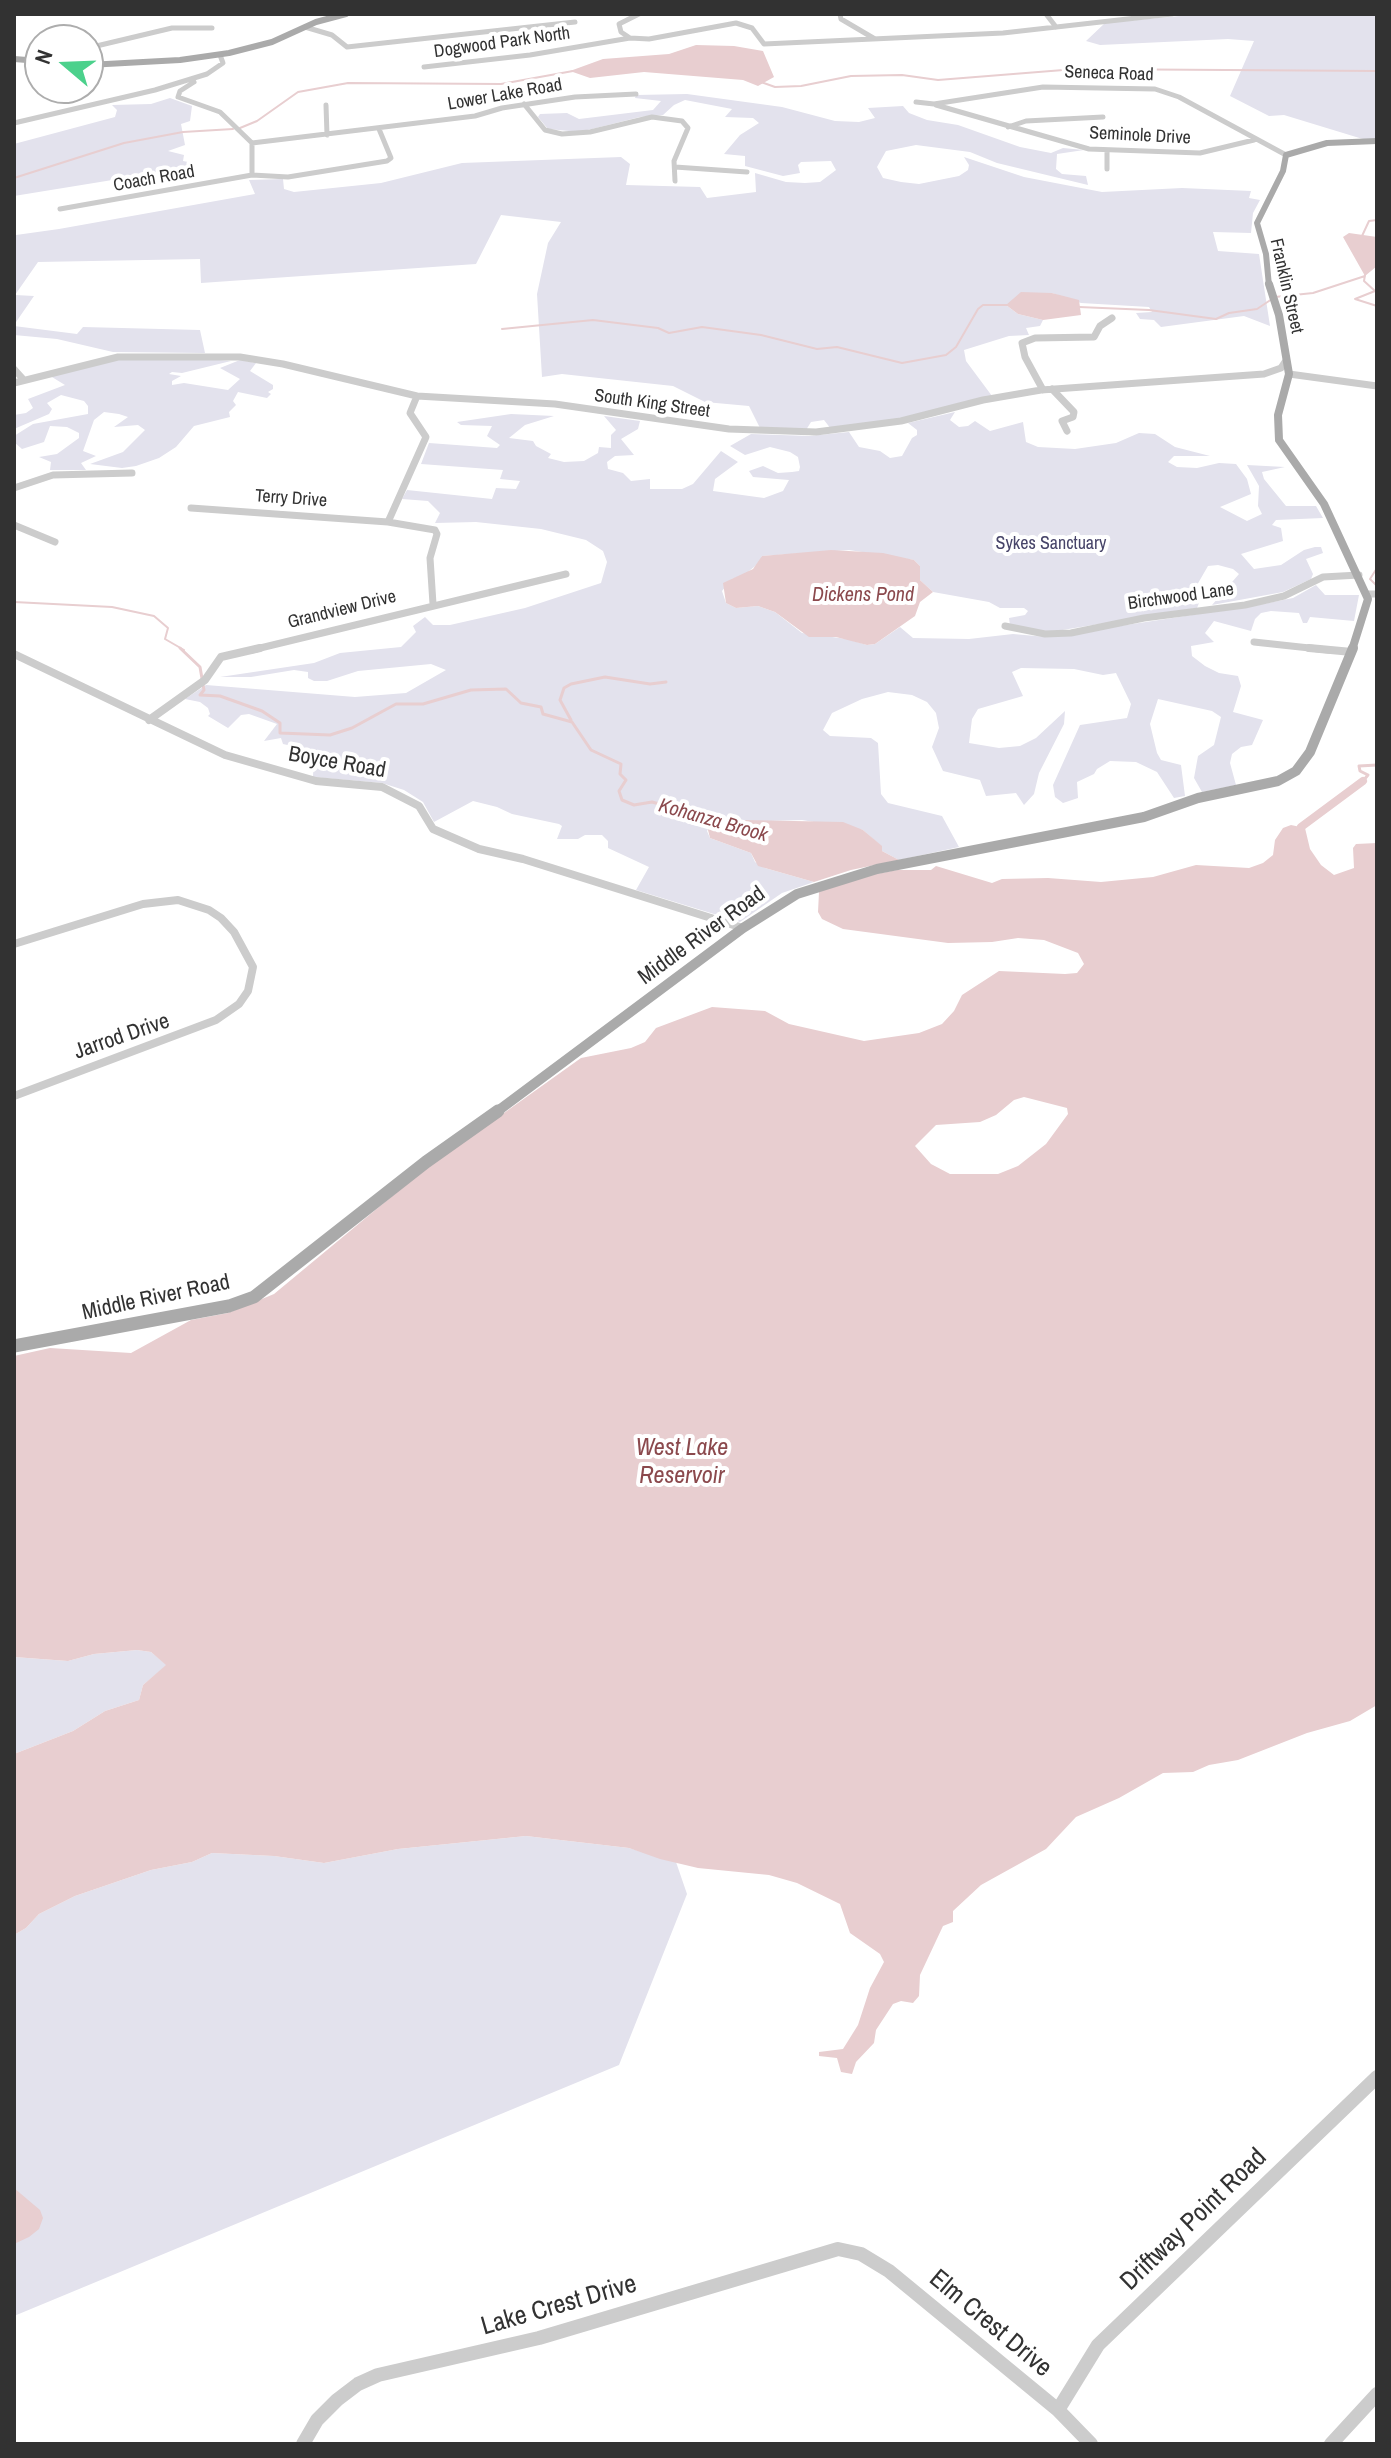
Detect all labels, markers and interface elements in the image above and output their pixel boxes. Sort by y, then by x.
street label: Dogwood Park North [433,23,571,63]
north arrow [24,24,104,104]
text: N [27,46,60,68]
street label: Seneca Road [1064,62,1154,86]
street label: Lower Lake Road [446,74,564,116]
street label: Seminole Drive [1089,123,1191,149]
street label: Coach Road [112,161,196,197]
street label: Franklin Street [1265,236,1307,336]
street label: South King Street [593,385,711,423]
street label: Terry Drive [254,486,328,512]
park label: Sykes Sanctuary [996,533,1106,555]
street label: Birchwood Lane [1127,579,1235,615]
water label: Dickens Pond [812,584,914,608]
street label: Grandview Drive [286,586,398,634]
street label: Boyce Road [286,741,388,785]
water label: Kohanza Brook [656,794,770,848]
street label: Middle River Road [633,881,771,991]
street label: Jarrod Drive [71,1008,173,1066]
street label: Middle River Road [80,1269,232,1327]
water label: West Lake Reservoir [636,1435,728,1491]
street label: Driftway Point Road [1115,2143,1273,2297]
street label: Elm Crest Drive [922,2264,1058,2384]
street label: Lake Crest Drive [478,2269,640,2343]

